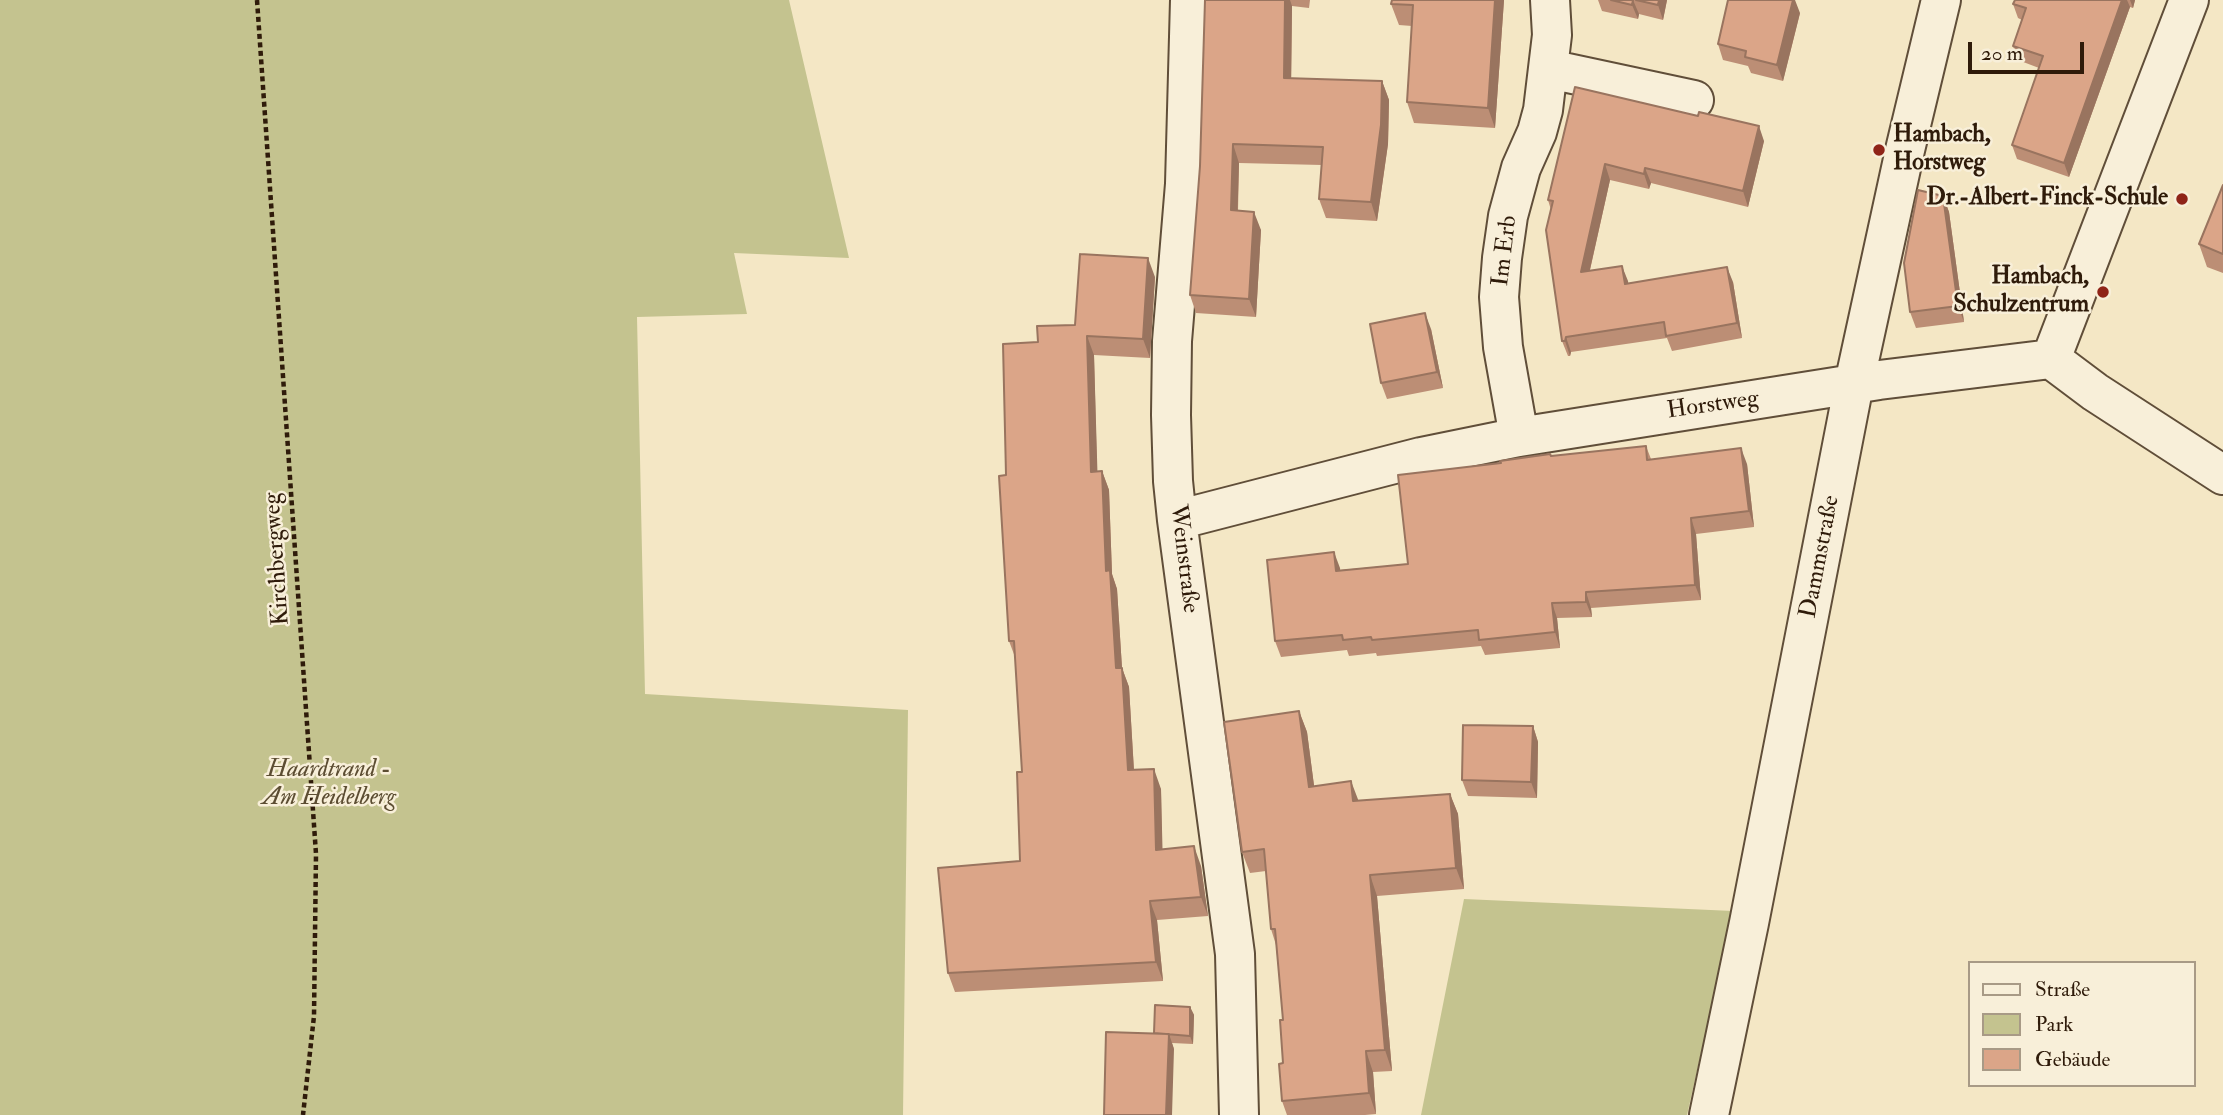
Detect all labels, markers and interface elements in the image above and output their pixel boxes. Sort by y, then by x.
scale bar [1971,28,2086,72]
text: 20 m [1981,40,2023,67]
place label: Hambach, Horstweg [1893,122,1991,178]
marker: Hambach, Horstweg [1871,142,1887,158]
place label: Dr.-Albert-Finck-Schule [1926,185,2168,213]
marker: Dr.-Albert-Finck-Schule [2174,191,2190,207]
street label: Im Erb [1487,214,1525,288]
place label: Hambach, Schulzentrum [1953,264,2089,320]
marker: Hambach, Schulzentrum [2095,284,2111,300]
street label: Horstweg [1665,385,1761,427]
street label: Kirchbergweg [259,492,297,626]
street label: Dammstraße [1795,493,1847,621]
street label: Weinstraße [1162,503,1204,615]
park label: Haardtrand - Am Heidelberg [262,757,396,813]
legend [1968,961,2195,1087]
text: Straße [2035,976,2090,1003]
text: Park [2035,1011,2073,1038]
text: Gebäude [2035,1046,2110,1073]

